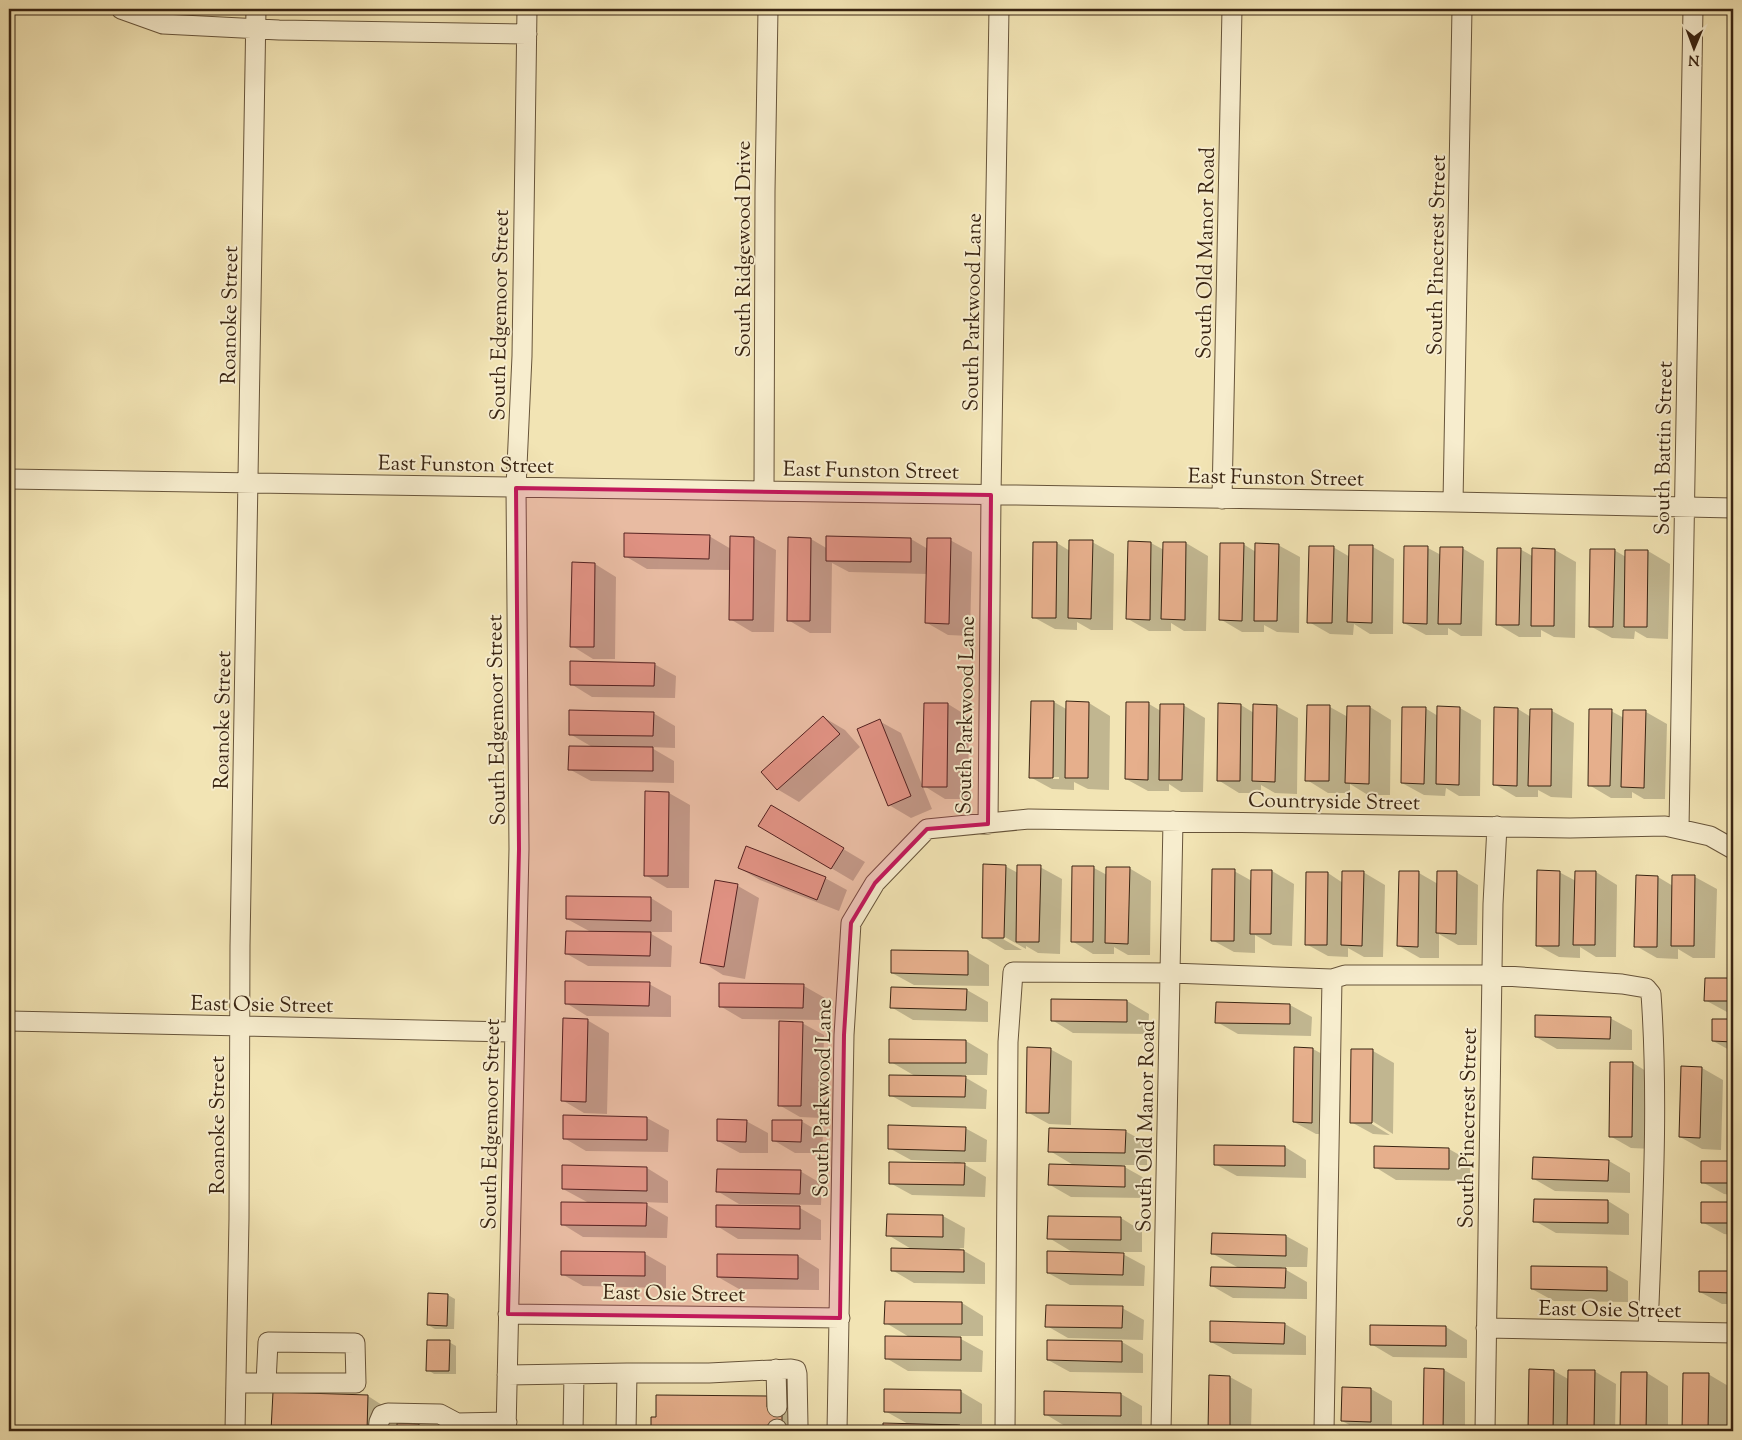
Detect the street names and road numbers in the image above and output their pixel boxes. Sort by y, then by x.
street label: South Ridgewood Drive [730,140,760,358]
street label: South Old Manor Road [1190,147,1224,359]
street label: South Pinecrest Street [1421,154,1455,356]
street label: South Edgemoor Street [484,209,518,421]
street label: South Parkwood Lane [957,212,991,412]
street label: Roanoke Street [215,245,247,385]
street label: South Battin Street [1648,361,1682,535]
street label: East Funston Street [378,449,554,483]
street label: East Funston Street [783,455,959,489]
street label: East Funston Street [1188,462,1364,496]
street label: South Edgemoor Street [481,614,515,826]
street label: South Parkwood Lane [950,615,984,815]
street label: Roanoke Street [208,650,240,790]
street label: Countryside Street [1248,787,1420,819]
street label: East Osie Street [190,990,334,1022]
street label: South Parkwood Lane [807,998,841,1198]
street label: South Edgemoor Street [475,1018,509,1230]
street label: South Old Manor Road [1130,1020,1164,1232]
street label: South Pinecrest Street [1452,1027,1486,1229]
street label: Roanoke Street [204,1056,234,1194]
street label: East Osie Street [602,1279,746,1311]
street label: East Osie Street [1538,1295,1682,1327]

